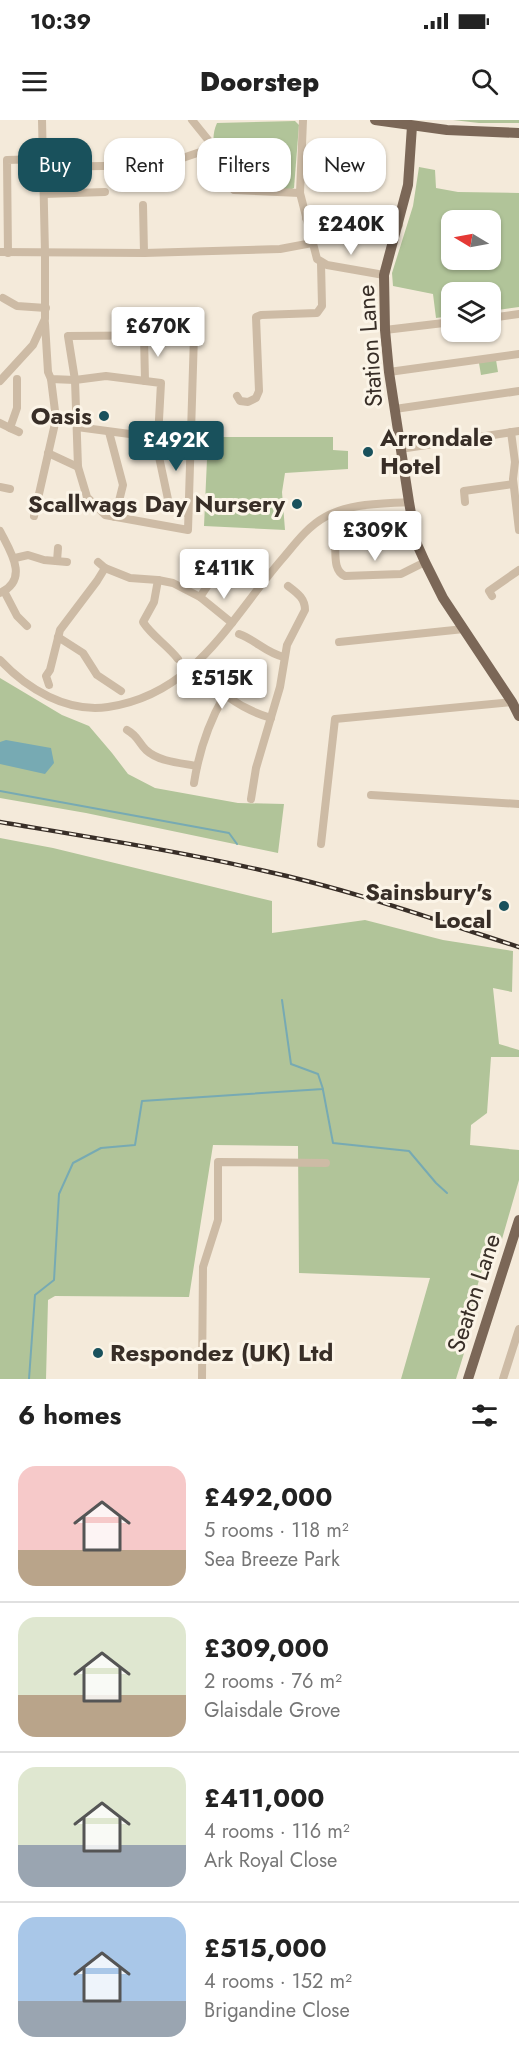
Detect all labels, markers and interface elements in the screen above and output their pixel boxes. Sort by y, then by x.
text: 10:39 [30,5,91,37]
text: Doorstep [200,62,319,101]
icon: menu [18,65,51,98]
icon: search [468,65,501,98]
chip: Buy [18,138,92,192]
chip: Rent [104,138,185,192]
chip: Filters [197,138,291,192]
chip: New [303,138,386,192]
pin: £240K [309,205,393,256]
text: £240K [318,210,384,239]
north arrow [441,210,501,270]
map controls [441,210,501,342]
button: layers [441,282,501,342]
street label: Station Lane [348,284,391,408]
pin: £670K [116,307,200,358]
text: £670K [126,312,190,341]
place label: Oasis [31,398,92,433]
marker: Oasis [97,409,111,423]
place label: Arrondale Hotel [379,420,493,483]
pin: £492K [134,421,218,472]
text: £492K [143,426,209,455]
marker: Arrondale Hotel [361,445,375,459]
place label: Scallwags Day Nursery [28,486,285,521]
marker: Scallwags Day Nursery [290,497,304,511]
pin: £309K [333,511,417,562]
text: £309K [342,516,408,545]
pin: £411K [182,549,266,600]
text: £411K [194,554,254,583]
pin: £515K [180,659,264,710]
text: £515K [191,664,253,693]
place label: Sainsbury's Local [365,874,492,937]
marker: Sainsbury's Local [497,899,511,913]
street label: Seaton Lane [438,1229,509,1357]
place label: Respondez (UK) Ltd [110,1335,333,1370]
marker: Respondez (UK) Ltd [91,1346,105,1360]
text: 6 homes [18,1396,121,1434]
icon: filters [468,1399,501,1432]
text: £492,000 [204,1478,333,1516]
icon: home [66,1490,138,1562]
text: 5 rooms · 118 m² [204,1516,349,1545]
text: Sea Breeze Park [204,1545,340,1574]
text: £309,000 [204,1629,329,1667]
icon: home [66,1641,138,1713]
text: 2 rooms · 76 m² [204,1667,342,1696]
text: Glaisdale Grove [204,1696,340,1725]
text: £411,000 [204,1779,325,1817]
icon: home [66,1791,138,1863]
text: 4 rooms · 116 m² [204,1817,350,1846]
text: Ark Royal Close [204,1846,337,1875]
text: £515,000 [204,1929,327,1967]
icon: home [66,1941,138,2013]
text: 4 rooms · 152 m² [204,1967,352,1996]
text: Brigandine Close [204,1996,350,2025]

